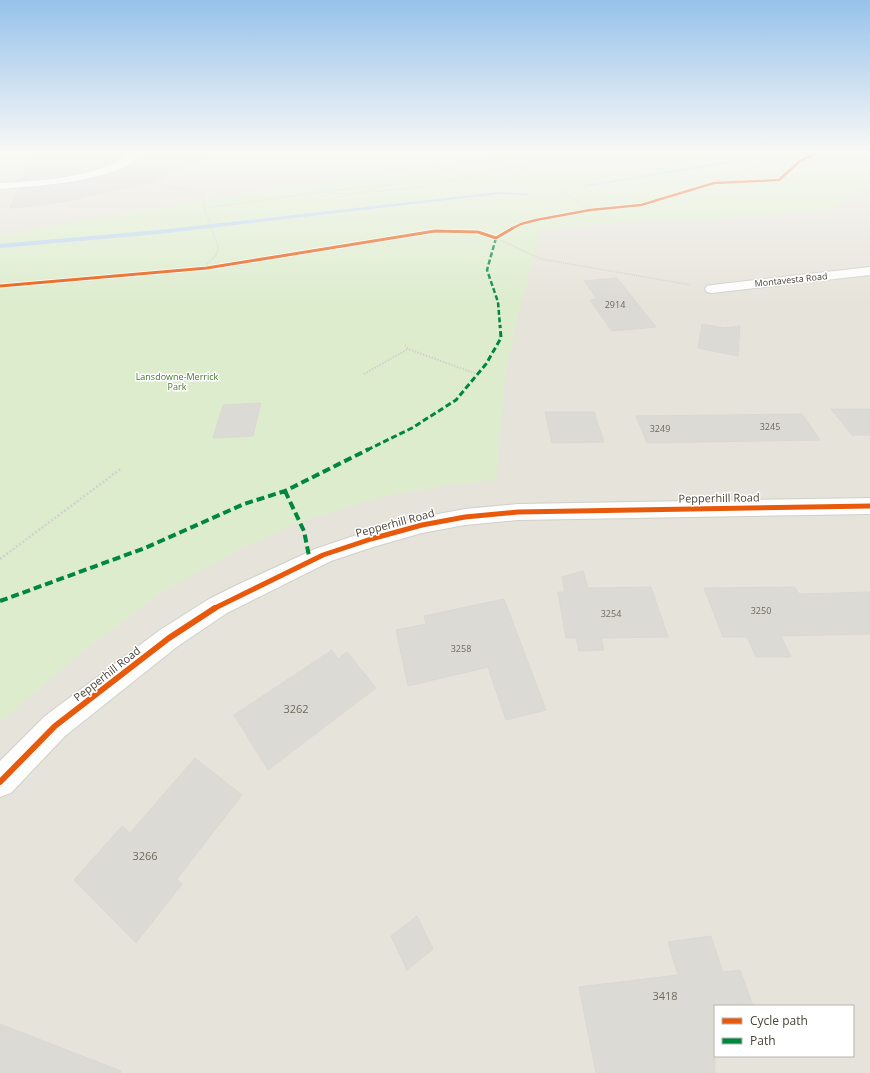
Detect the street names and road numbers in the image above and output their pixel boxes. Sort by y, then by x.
street label: Montavesta Road [754,269,828,290]
street label: Pepperhill Road [678,489,760,506]
street label: Pepperhill Road [354,505,436,540]
street label: Pepperhill Road [70,643,143,704]

